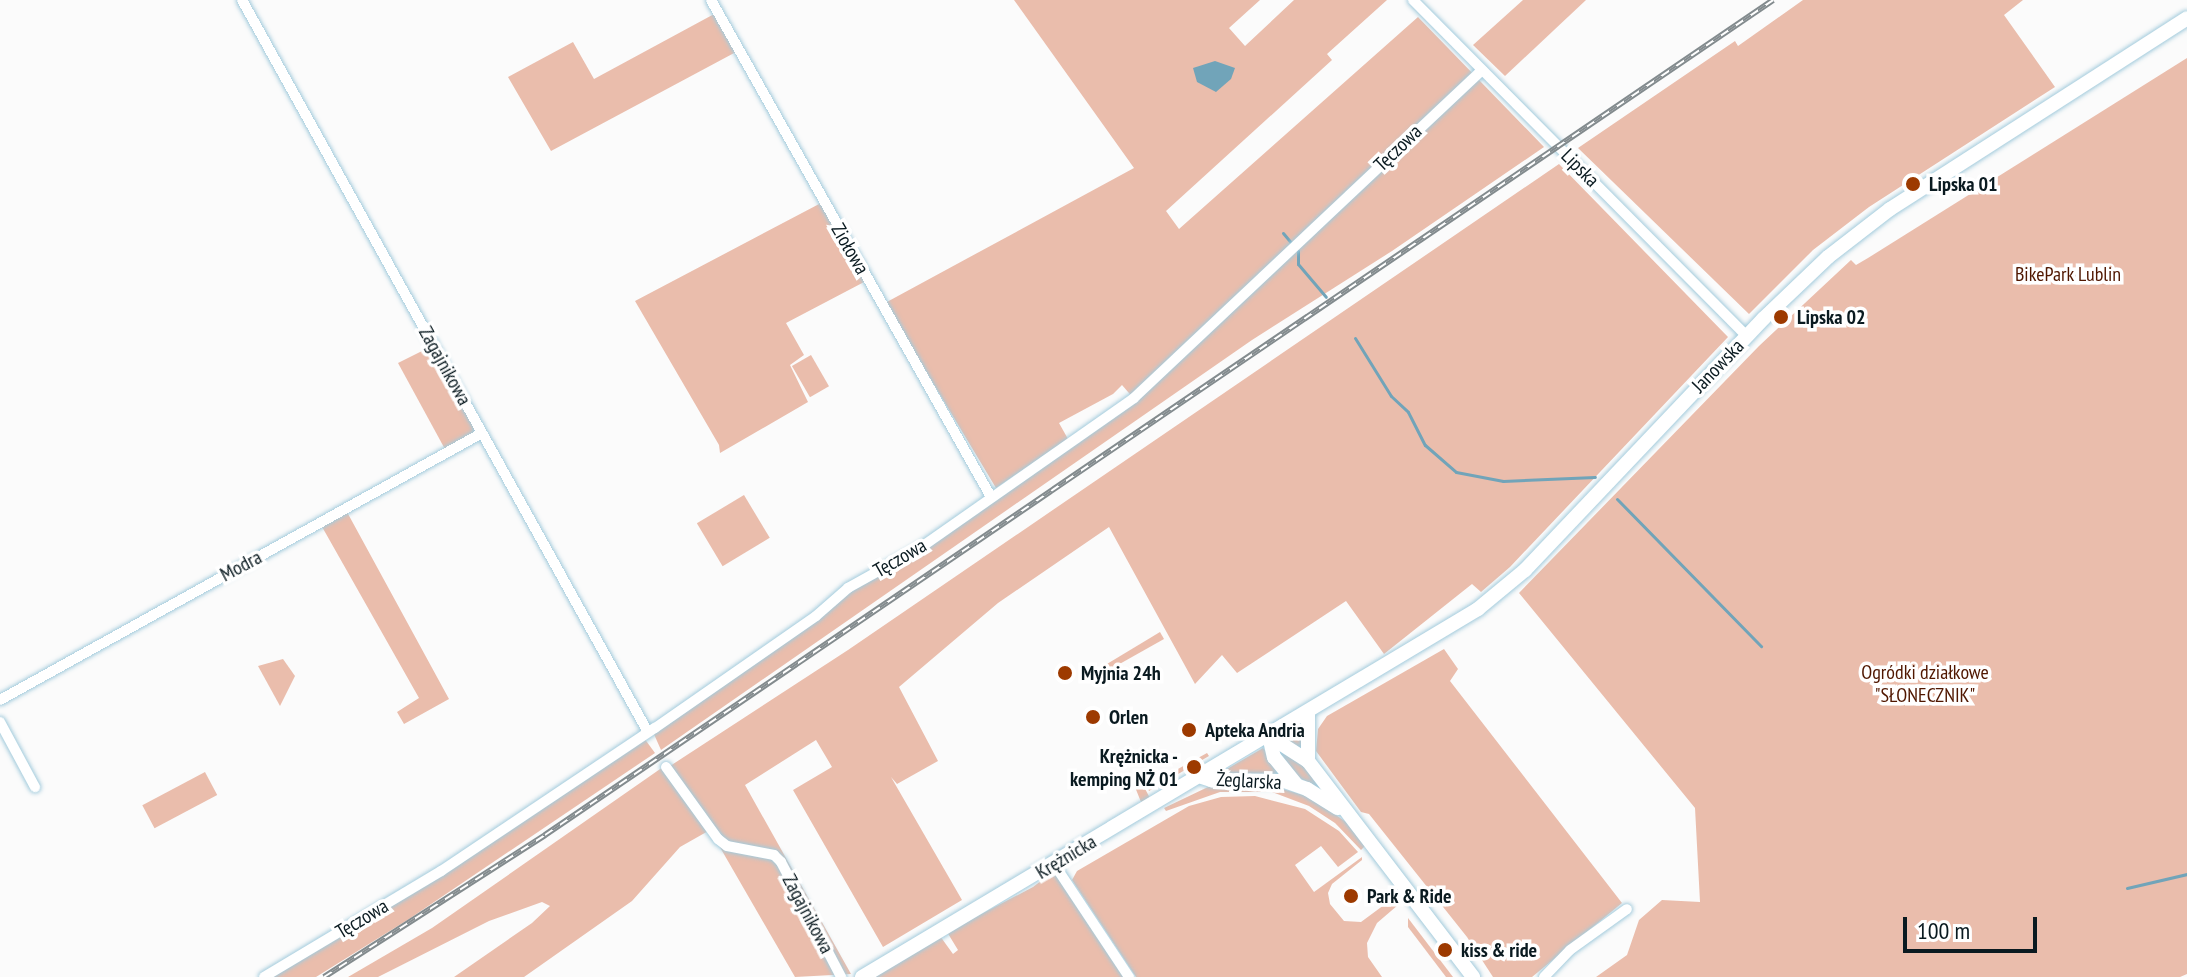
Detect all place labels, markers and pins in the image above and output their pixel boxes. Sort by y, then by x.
place label: Lipska 01 [1929,172,1998,196]
marker: Lipska 01 [1904,175,1922,193]
place label: Lipska 02 [1797,305,1866,329]
marker: Lipska 02 [1772,308,1790,326]
place label: Myjnia 24h [1081,661,1161,685]
marker: Myjnia 24h [1056,664,1074,682]
place label: Orlen [1109,705,1148,729]
marker: Orlen [1084,708,1102,726]
place label: Apteka Andria [1205,718,1305,742]
marker: Apteka Andria [1180,721,1198,739]
place label: Krężnicka - kemping NŻ 01 [1070,744,1178,791]
marker: Krężnicka - kemping NŻ 01 [1185,758,1203,776]
place label: Park & Ride [1367,884,1452,908]
marker: Park & Ride [1342,887,1360,905]
place label: kiss & ride [1461,938,1537,962]
marker: kiss & ride [1436,941,1454,959]

